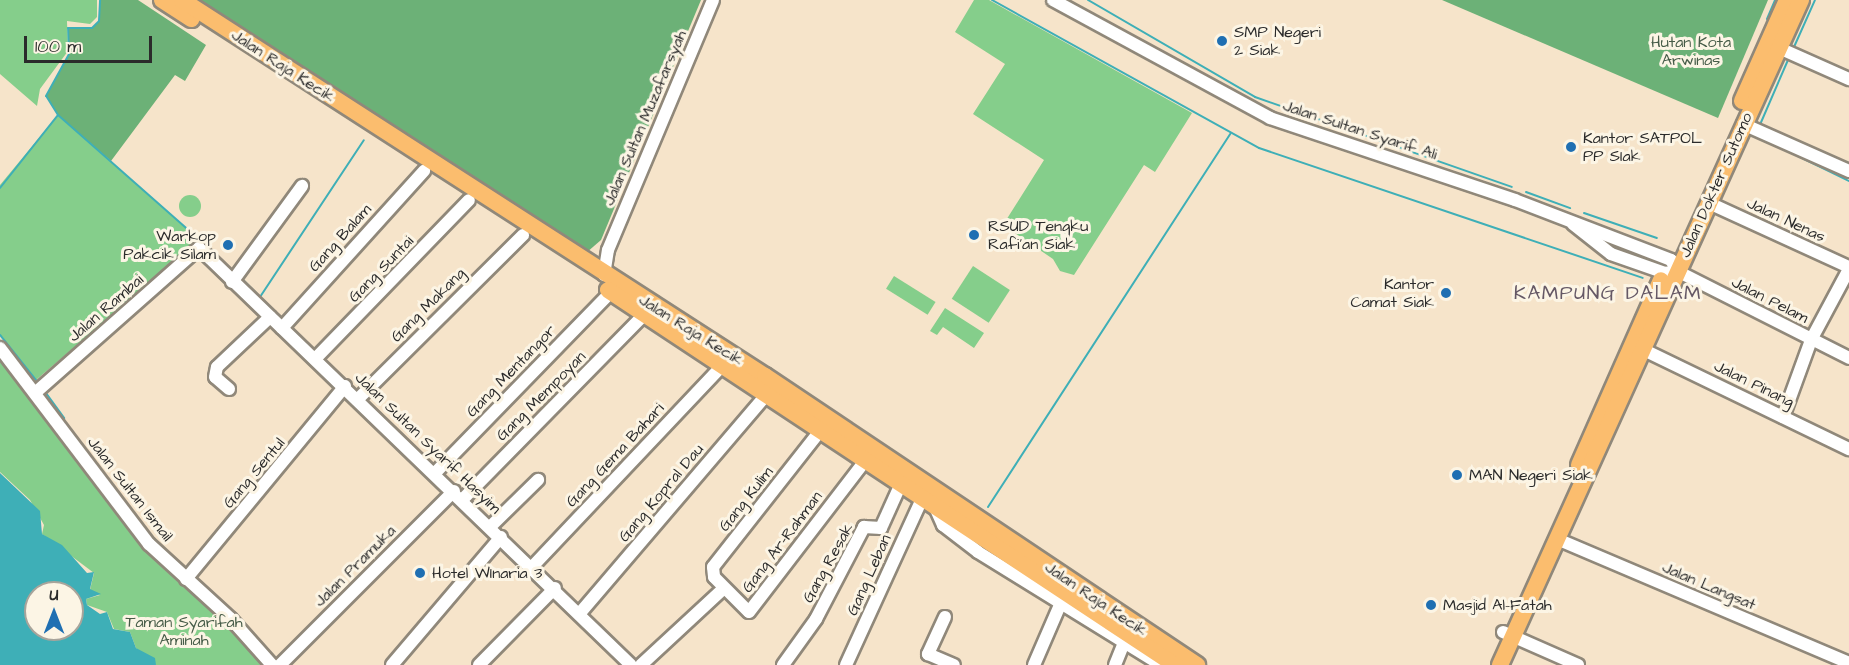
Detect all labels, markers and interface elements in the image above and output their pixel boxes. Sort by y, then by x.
place label: SMP Negeri 2 Siak [1234,22,1321,60]
scale bar [27,24,154,62]
street label: Jalan Raja Kecik [228,25,338,107]
street label: Jalan Sultan Muzafarsyah [599,28,691,208]
park label: Hutan Kota Arwinas [1651,32,1731,70]
text: 100 m [35,34,81,59]
marker: SMP Negeri 2 Siak [1215,34,1229,48]
street label: Jalan Sultan Syarif Ali [1280,96,1440,164]
street label: Jalan Dokter Sutomo [1675,110,1757,260]
place label: Kantor SATPOL PP SIak [1583,128,1702,166]
marker: Kantor SATPOL PP SIak [1564,140,1578,154]
street label: Jalan Nenas [1744,193,1828,247]
street label: Gang Balam [305,200,375,276]
place label: RSUD Tengku Rafi'an Siak [988,216,1088,254]
place label: Warkop Pakcik Silam [123,226,216,264]
marker: RSUD Tengku Rafi'an Siak [965,226,983,244]
street label: Gang Suntai [344,232,418,306]
marker: Warkop Pakcik Silam [221,238,235,252]
street label: Gang Makang [387,264,469,346]
street label: Jalan Rambai [65,270,147,346]
street label: Jalan Pelam [1728,272,1812,328]
place label: Kantor Camat Siak [1350,274,1434,312]
district label: KAMPUNG DALAM [1514,281,1702,305]
marker: Kantor Camat Siak [1439,286,1453,300]
street label: Jalan Raja Kecik [635,290,747,370]
street label: Gang Mentangor [462,321,560,421]
street label: Gang Mempoyan [492,347,590,445]
street label: Jalan Pinang [1711,356,1797,412]
street label: Jalan Sultan Syarif Hasyim [351,368,505,518]
street label: Gang Gema Bahari [562,399,668,511]
street label: Jalan Sultan Ismail [83,433,177,545]
street label: Gang Sentul [219,434,289,512]
street label: Gang Kopral Dau [614,440,708,546]
street label: Gang Kulim [715,463,777,535]
place label: MAN Negeri Siak [1469,465,1593,485]
marker: MAN Negeri Siak [1450,468,1464,482]
street label: Gang Ar-Rahman [738,488,826,596]
street label: Gang Resak [798,520,858,606]
street label: Jalan Pramuka [310,521,400,611]
street label: Gang Leban [843,531,895,619]
street label: Jalan Raja Kecik [1041,558,1151,640]
street label: Jalan Langsat [1659,558,1759,614]
place label: Hotel WInaria 3 [432,563,542,583]
marker: Hotel WInaria 3 [413,566,427,580]
north arrow [24,581,84,641]
text: U [50,584,58,606]
place label: Masjid Al-Fatah [1443,595,1552,615]
marker: Masjid Al-Fatah [1424,598,1438,612]
park label: Taman Syarifah Aminah [125,612,243,650]

